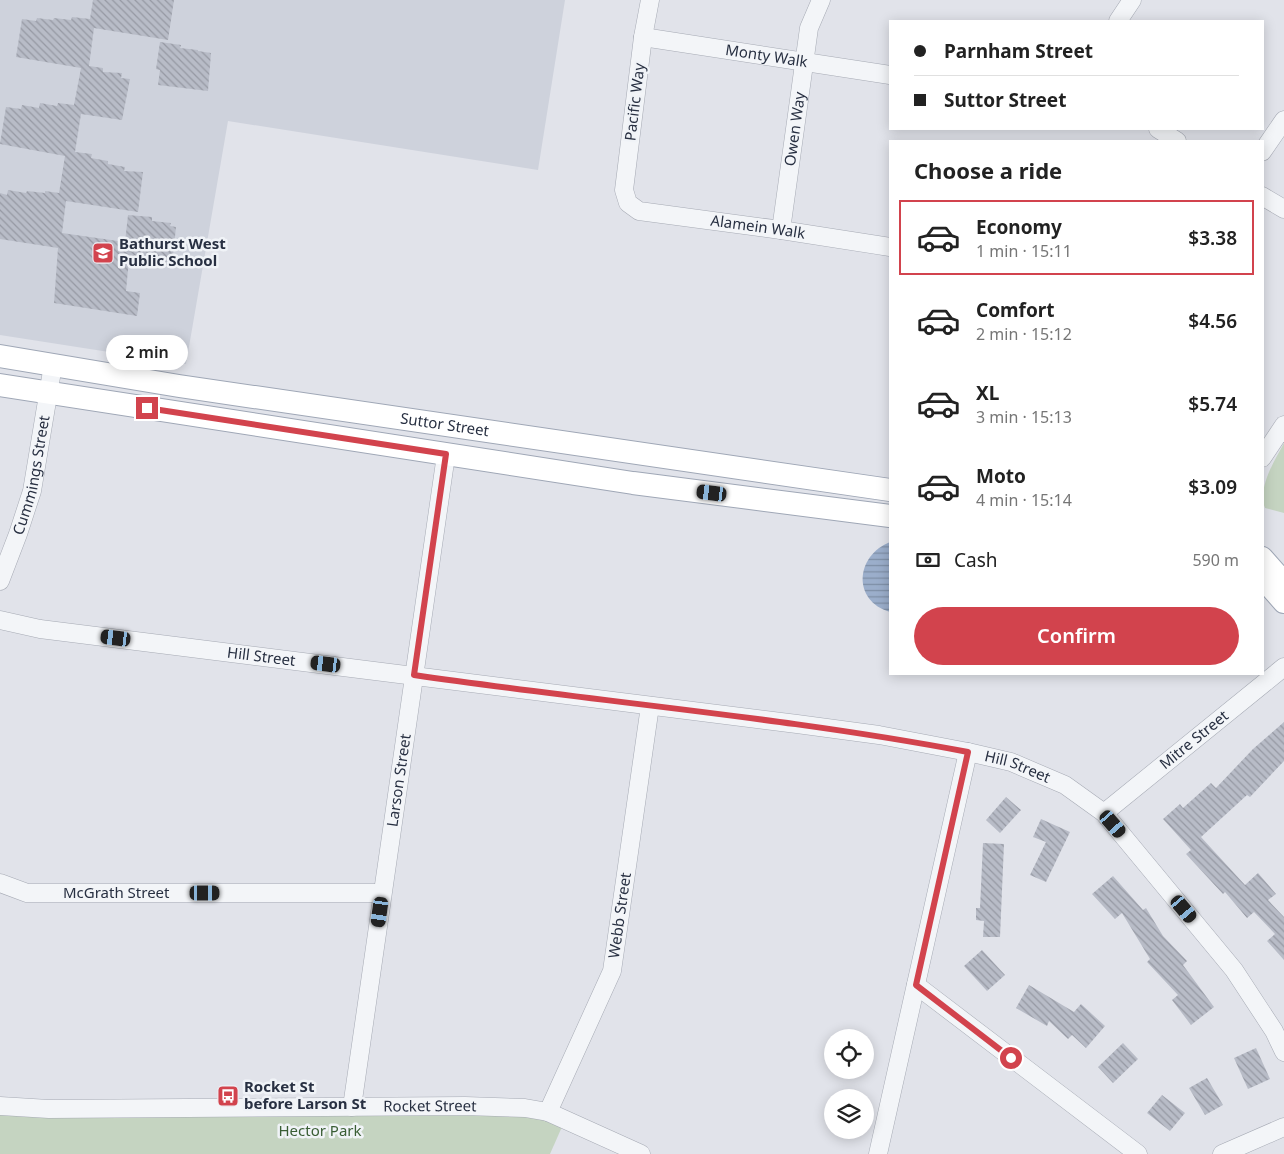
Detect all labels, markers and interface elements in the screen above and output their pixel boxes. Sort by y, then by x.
text: Parnham Street [944,38,1093,64]
street label: Monty Walk [724,39,809,71]
street label: Pacific Way [619,61,649,142]
text: Suttor Street [944,87,1066,113]
street label: Owen Way [779,90,809,167]
text: Choose a ride [914,155,1062,185]
street label: Alamein Walk [709,210,807,243]
text: Economy [976,214,1062,240]
icon: car [916,215,961,260]
text: $3.38 [1188,225,1237,251]
place label: Bathurst West Public School [119,233,226,270]
text: 1 min · 15:11 [976,240,1072,262]
school or university icon: Bathurst West Public School [91,241,115,265]
text: Comfort [976,297,1055,323]
icon: car [916,298,961,343]
text: $4.56 [1188,308,1237,334]
text: 2 min · 15:12 [976,323,1072,345]
callout: 2 min [106,336,188,370]
text: 2 min [125,341,169,363]
text: XL [976,380,999,406]
icon: car [916,381,961,426]
text: $5.74 [1188,391,1237,417]
route end [136,397,158,419]
text: 3 min · 15:13 [976,406,1072,428]
street label: Suttor Street [399,408,491,440]
street label: Cummings Street [7,413,54,537]
text: Moto [976,463,1026,489]
icon: car [916,464,961,509]
text: $3.09 [1188,474,1237,500]
car [696,484,727,502]
text: 4 min · 15:14 [976,489,1072,511]
icon: cash [914,546,942,574]
text: Cash [954,547,998,573]
text: 590 m [1192,549,1239,571]
button: Confirm [914,607,1239,665]
car [100,629,131,647]
street label: Hill Street [226,642,297,670]
car [310,655,341,673]
street label: Mitre Street [1155,705,1232,773]
street label: Larson Street [382,732,415,828]
street label: Hill Street [983,745,1054,787]
car [1097,808,1128,840]
street label: Webb Street [603,870,635,959]
street label: McGrath Street [63,882,170,902]
car [190,886,220,901]
car [1168,893,1199,925]
car [370,896,389,928]
map controls [824,1029,874,1139]
button: locate [824,1029,874,1079]
route start [1000,1047,1022,1069]
place label: Rocket St before Larson St [244,1076,367,1113]
bus stop icon: Rocket St before Larson St [216,1084,240,1108]
button: layers [824,1089,874,1139]
street label: Rocket Street [383,1095,478,1116]
park label: Hector Park [278,1120,362,1140]

